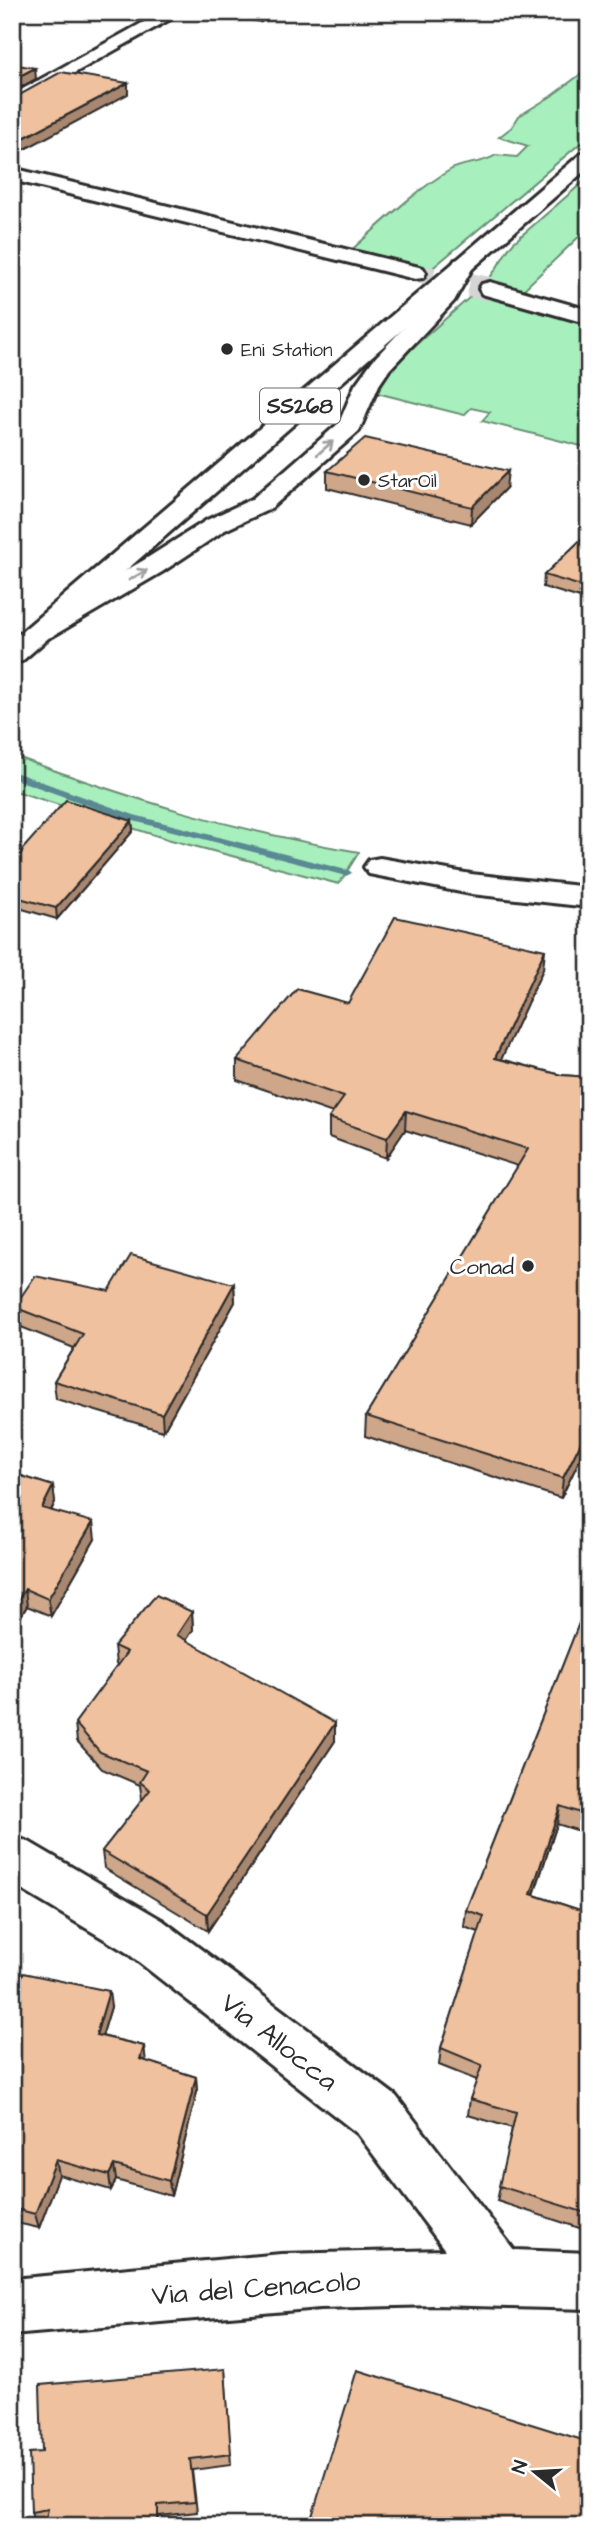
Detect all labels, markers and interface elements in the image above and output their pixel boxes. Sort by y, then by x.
place label: Eni Station [241,337,333,364]
marker: Eni Station [219,341,235,357]
road number: SS268 [260,388,340,424]
one-way arrow [315,440,333,456]
place label: StarOil [378,468,437,495]
marker: StarOil [356,472,372,488]
one-way arrow [127,568,147,582]
place label: Conad [450,1251,514,1283]
marker: Conad [520,1258,536,1274]
street label: Via Allocca [212,1984,346,2100]
street label: Via del Cenacolo [150,2262,362,2315]
north arrow [500,2436,570,2506]
text: N [506,2457,535,2477]

